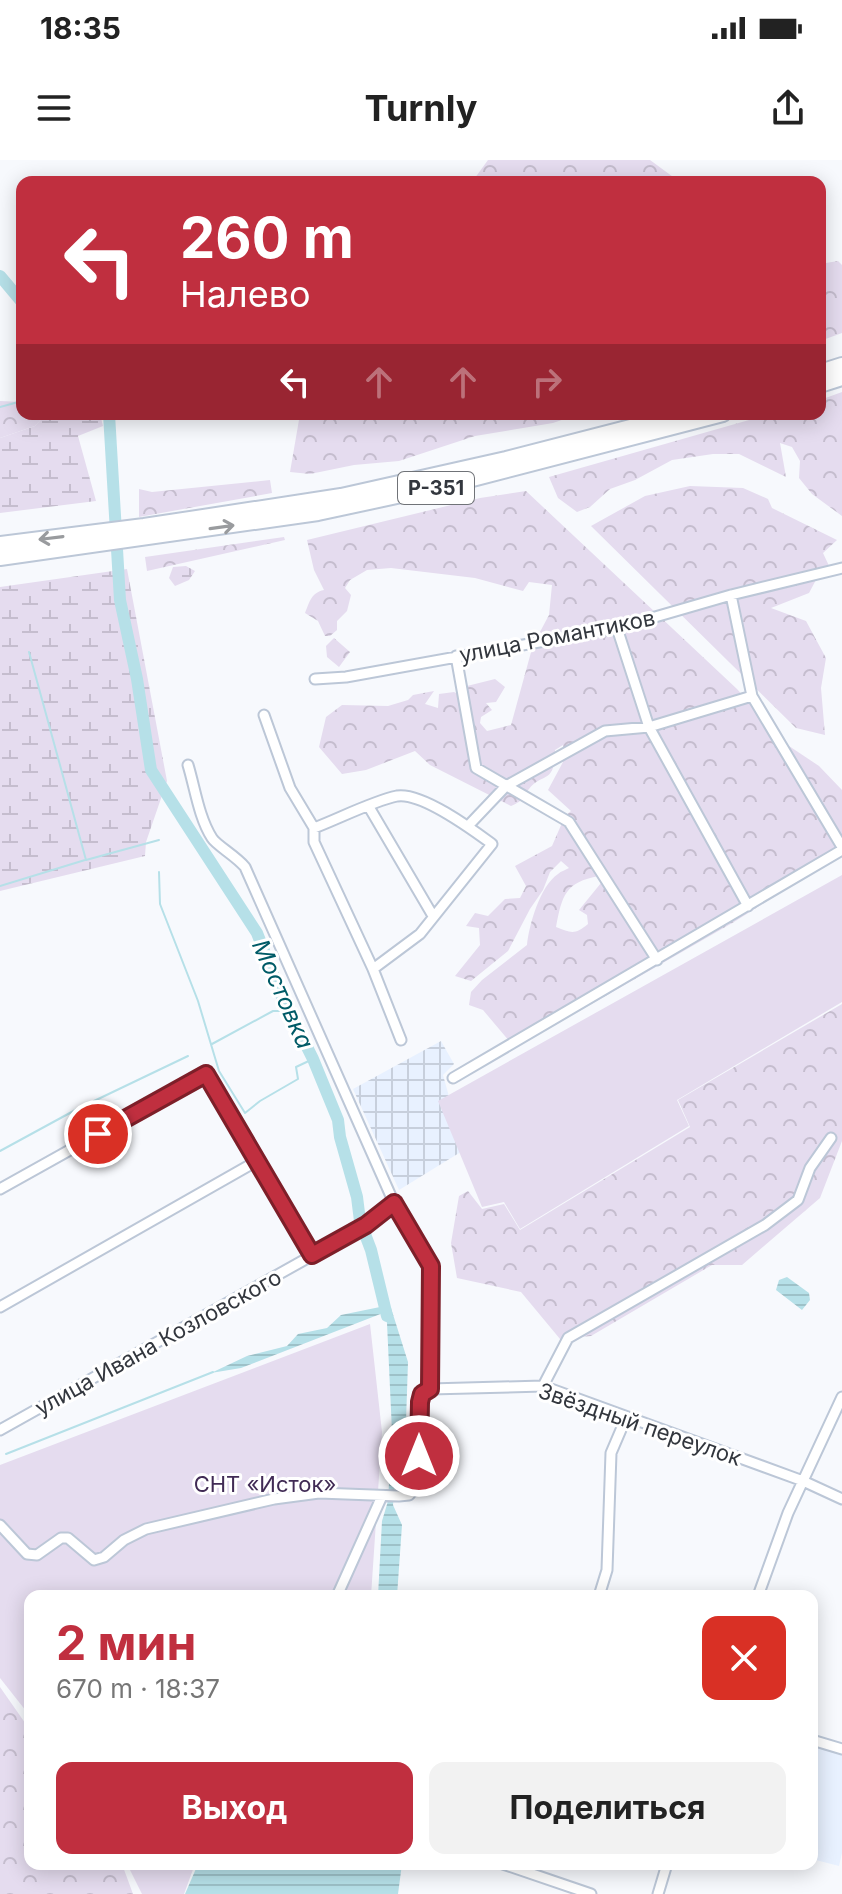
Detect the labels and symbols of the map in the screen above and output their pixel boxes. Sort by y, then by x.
road number: Р-351 [398,472,474,504]
one-way arrow [209,519,235,534]
one-way arrow [39,531,64,546]
street label: улица Романтиков [457,604,657,668]
water label: Мостовка [246,935,320,1053]
pin [64,1100,132,1168]
street label: улица Ивана Козловского [30,1263,286,1421]
street label: Звёздный переулок [535,1377,745,1471]
position arrow [377,1414,461,1498]
park label: СНТ «Исток» [194,1471,336,1497]

